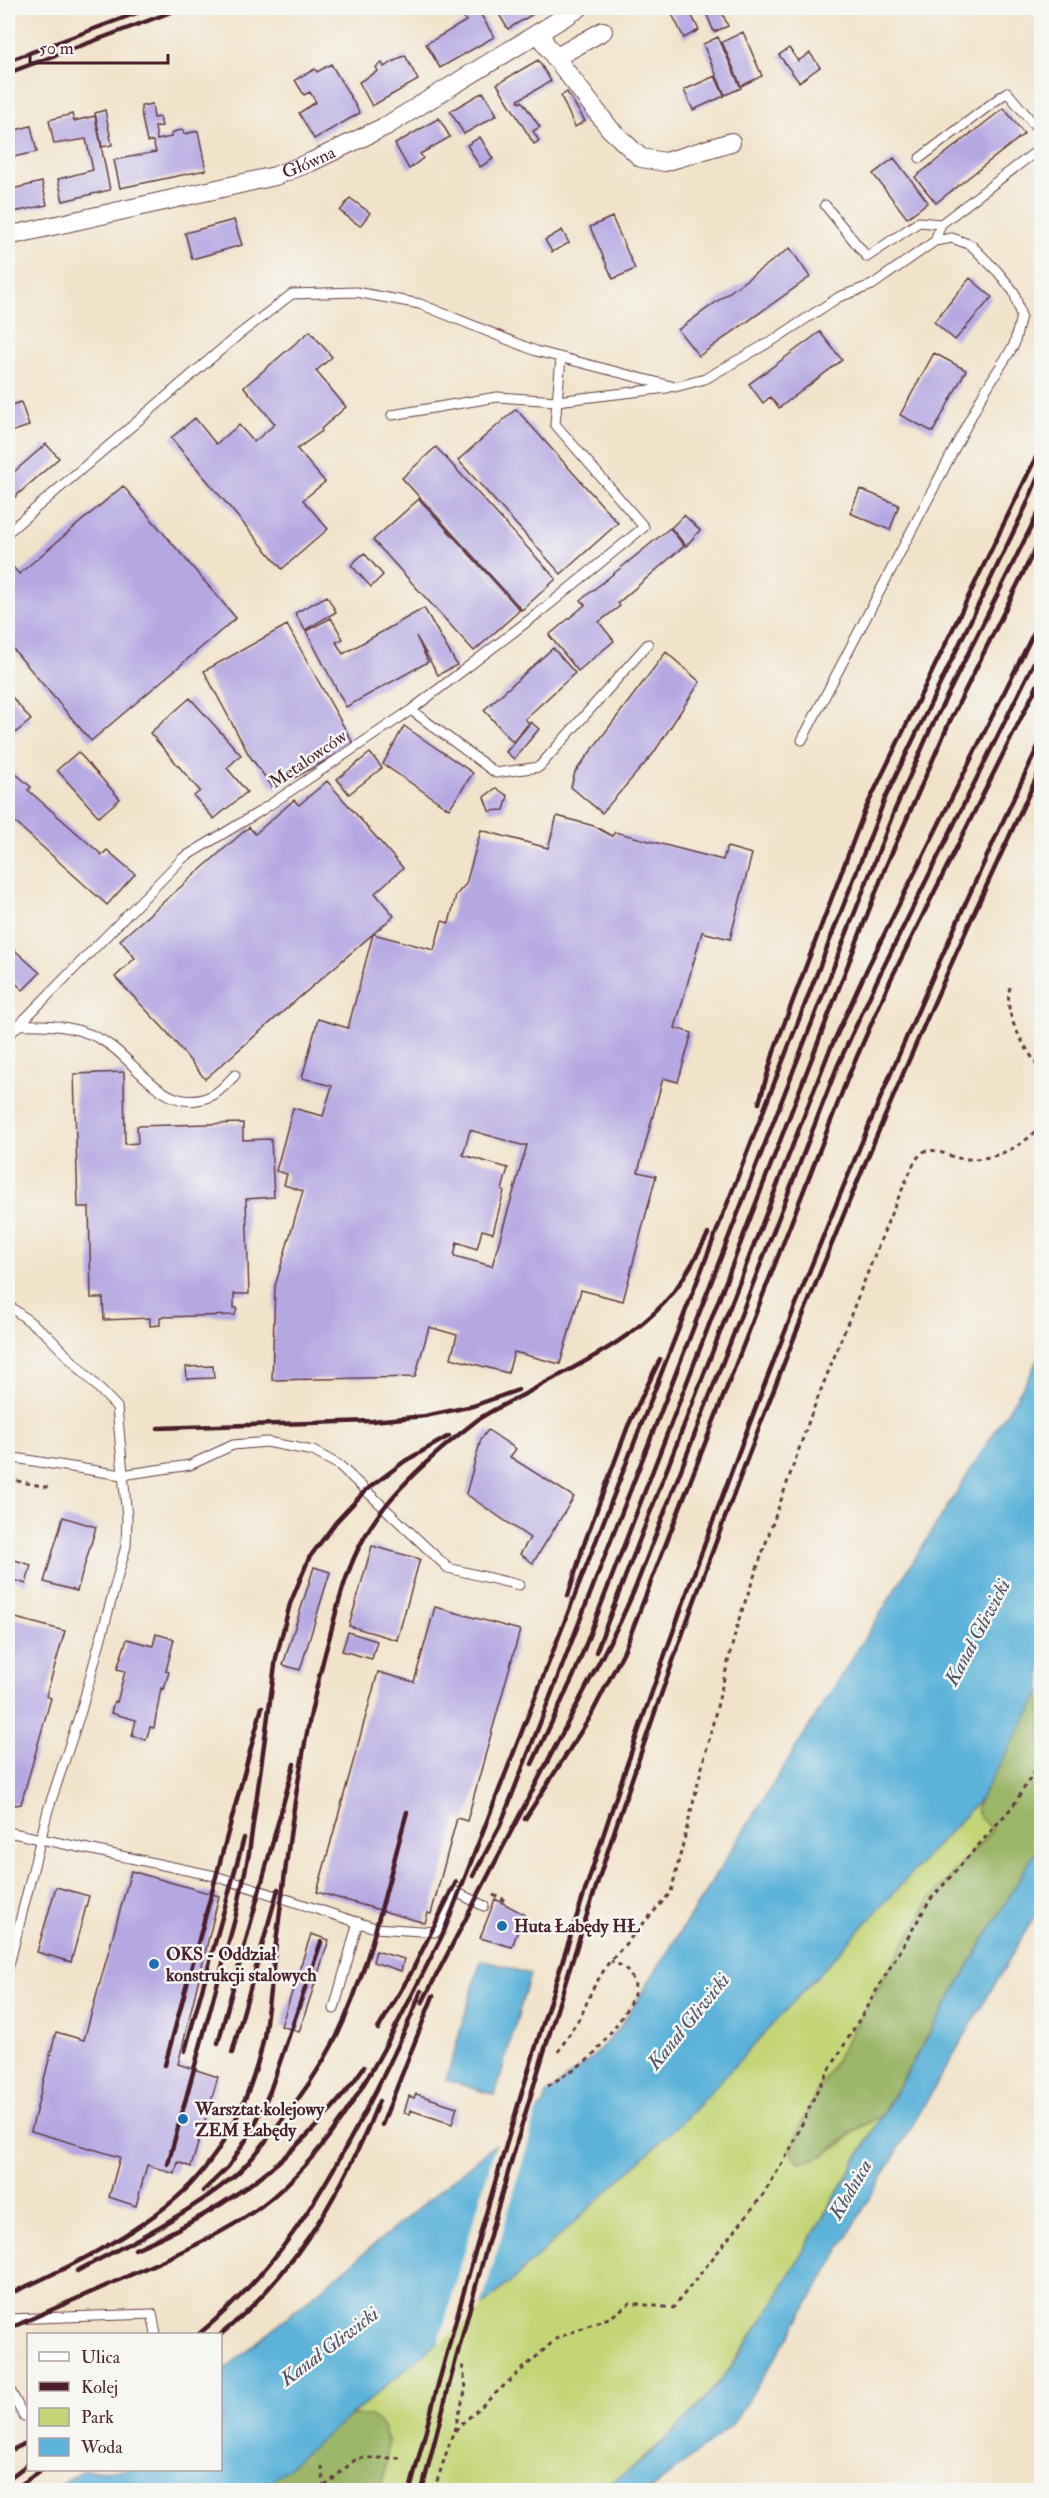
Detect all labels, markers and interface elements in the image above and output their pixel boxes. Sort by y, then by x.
scale bar [30,27,168,65]
text: 50 m [39,37,74,60]
street label: Główna [279,141,340,184]
street label: Metalowców [265,725,352,794]
water label: Kanał Gliwicki [938,1574,1016,1691]
place label: Huta Łabędy HŁ [514,1915,641,1938]
marker: Huta Łabędy HŁ [495,1919,509,1933]
place label: OKS - Oddział konstrukcji stalowych [165,1943,317,1987]
marker: OKS - Oddział konstrukcji stalowych [147,1957,161,1971]
water label: Kanał Gliwicki [641,1968,735,2075]
place label: Warsztat kolejowy ZEM Łabędy [194,2098,325,2142]
marker: Warsztat kolejowy ZEM Łabędy [176,2112,190,2126]
water label: Kłodnica [823,2155,878,2224]
water label: Kanał Gliwicki [274,2301,384,2392]
legend [27,2333,222,2471]
text: Ulica [81,2346,121,2369]
text: Kolej [81,2376,118,2399]
text: Park [81,2406,114,2429]
text: Woda [80,2436,123,2459]

